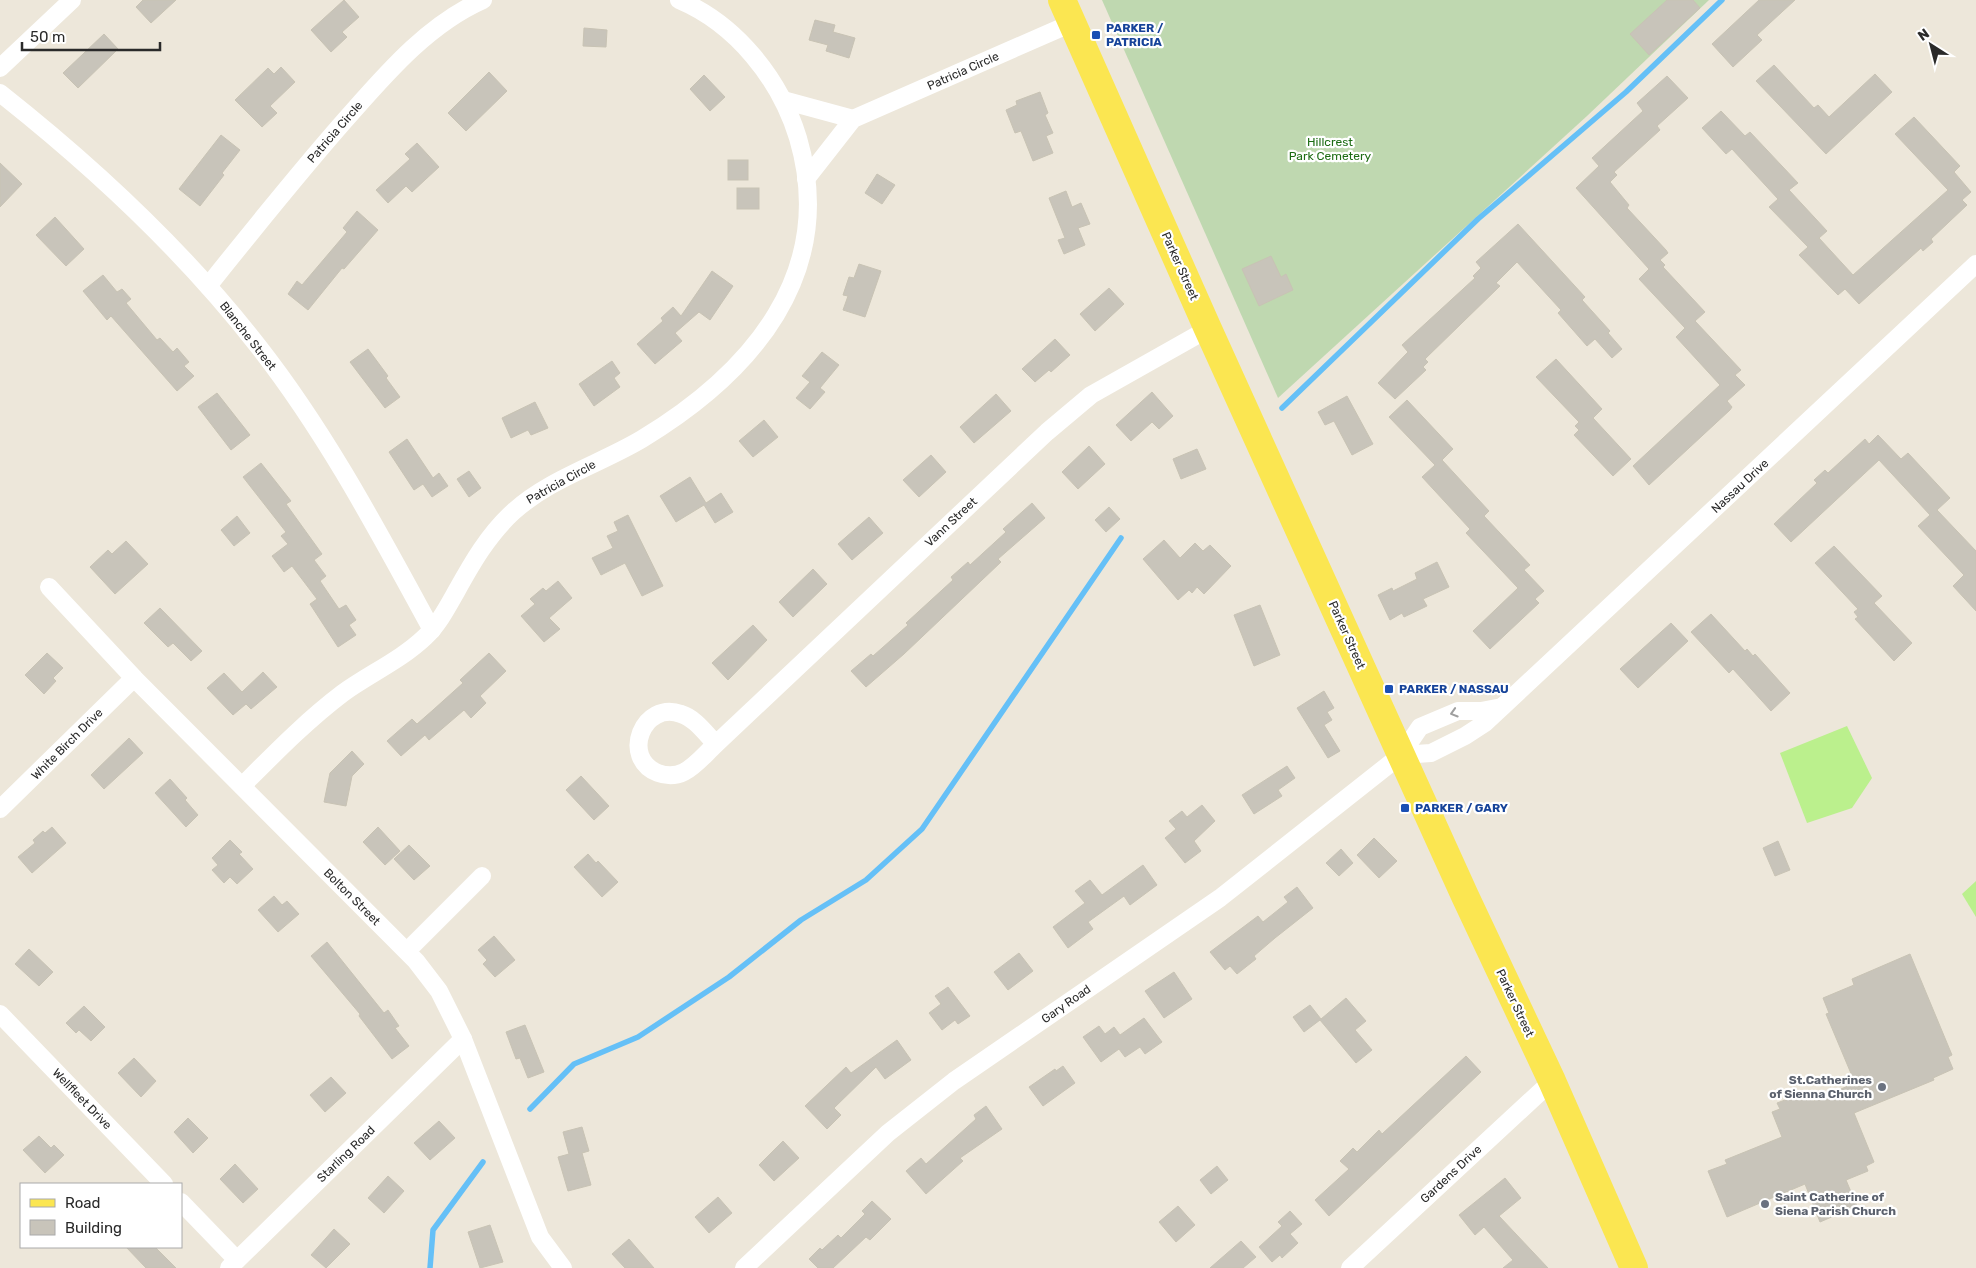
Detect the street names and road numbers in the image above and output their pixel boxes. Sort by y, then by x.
street label: Patricia Circle [925,49,1001,93]
street label: Patricia Circle [304,98,366,166]
street label: Parker Street [1159,230,1201,303]
street label: Blanche Street [217,299,279,373]
street label: Nassau Drive [1709,456,1772,516]
street label: Patricia Circle [524,457,598,507]
street label: Vann Street [922,494,980,550]
street label: Parker Street [1326,599,1368,672]
street label: White Birch Drive [28,705,106,783]
street label: Bolton Street [321,866,383,928]
street label: Parker Street [1493,967,1537,1039]
street label: Gary Road [1039,982,1093,1026]
street label: Wellfleet Drive [50,1066,115,1132]
street label: Starling Road [314,1123,378,1185]
street label: Gardens Drive [1418,1142,1485,1206]

